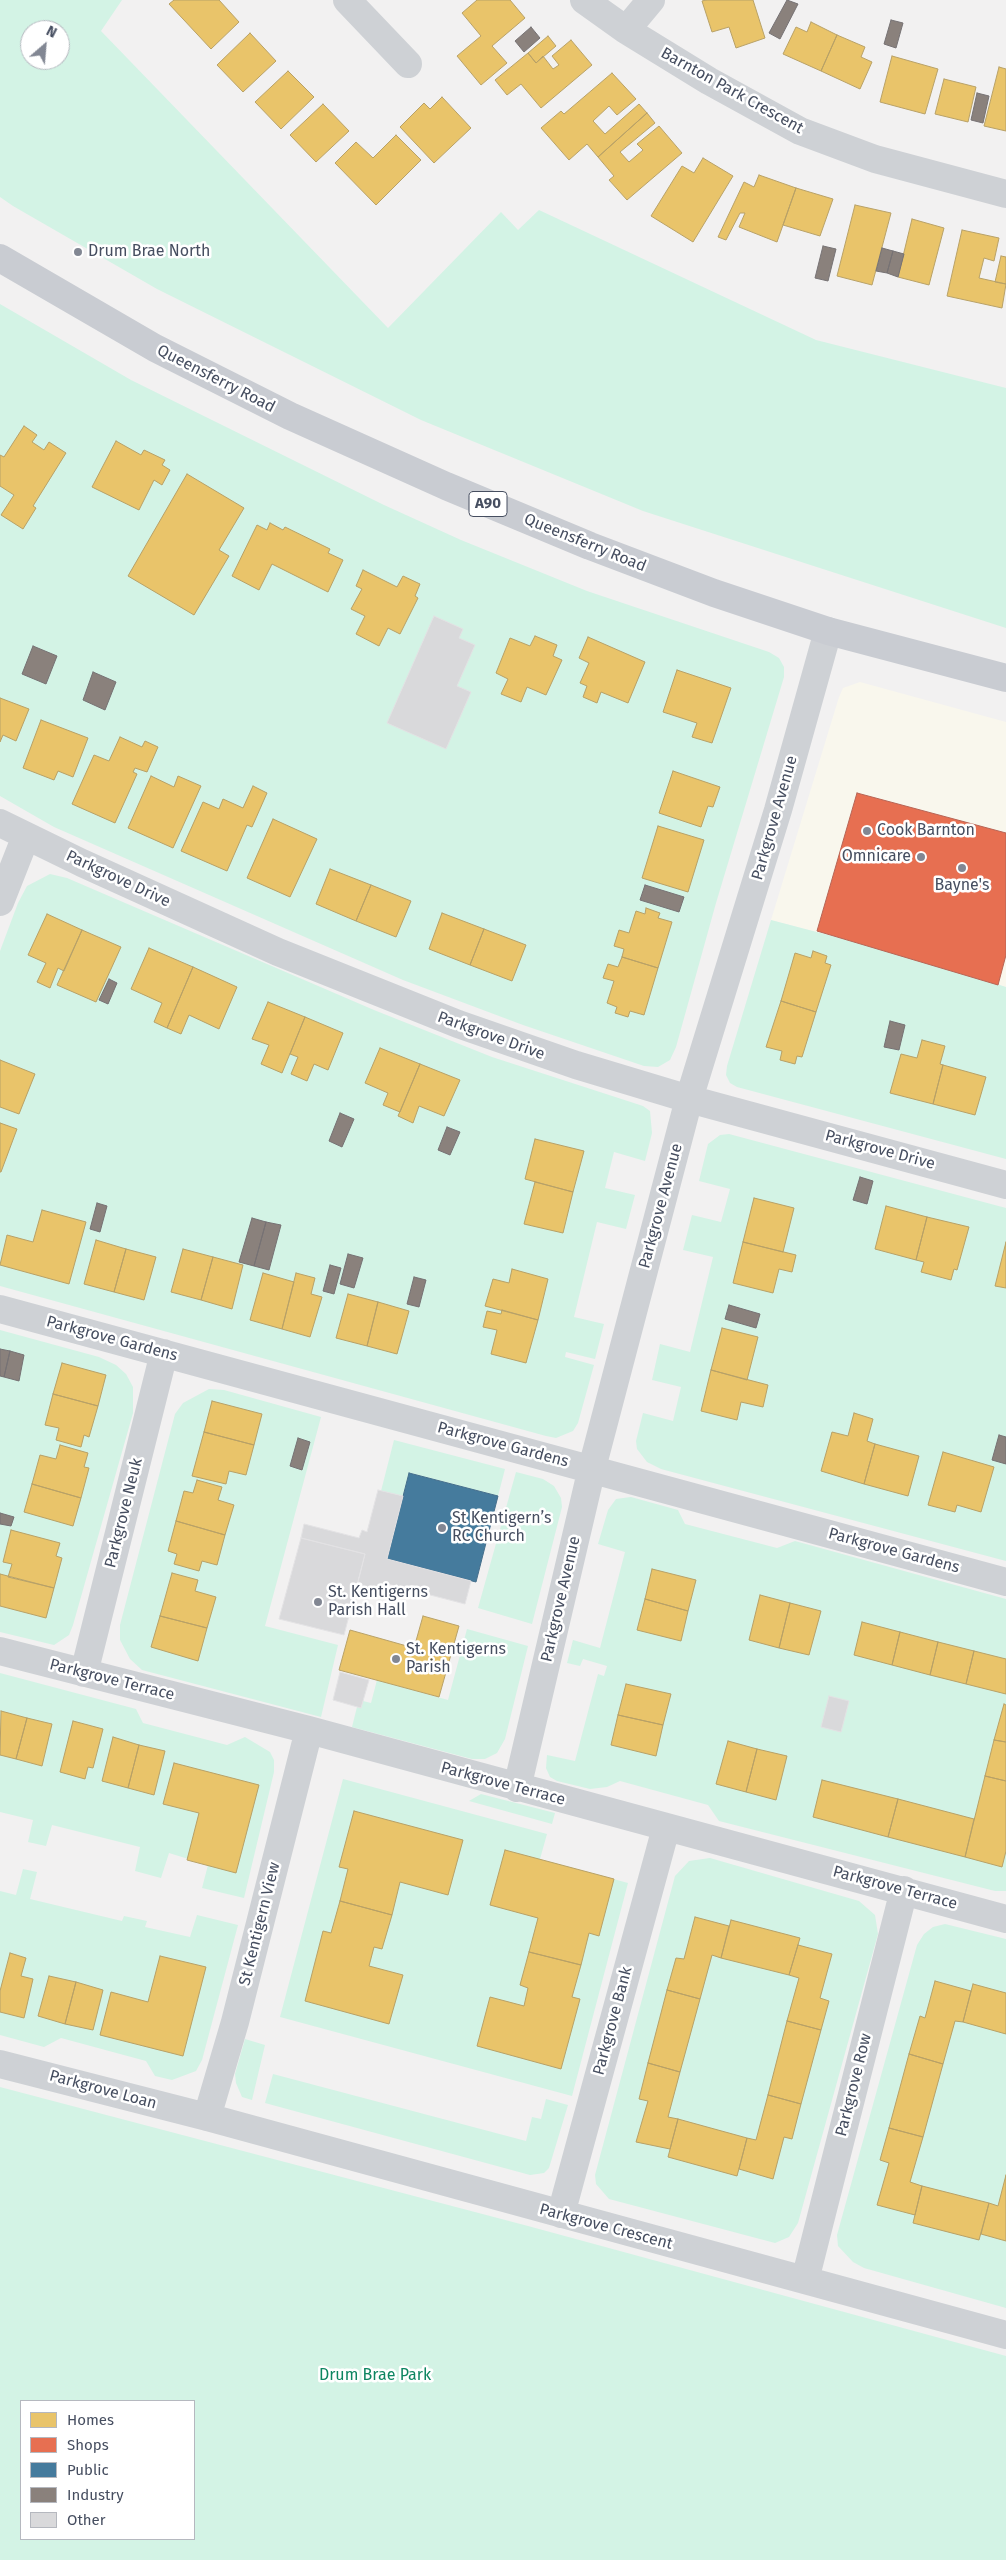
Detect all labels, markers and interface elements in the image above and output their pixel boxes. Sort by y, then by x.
north arrow [20,20,70,70]
text: N [44,22,60,42]
street label: Barnton Park Crescent [657,44,807,138]
place label: Drum Brae North [88,242,210,262]
marker: Drum Brae North [72,246,84,258]
street label: Queensferry Road [154,341,278,417]
road number: A90 [469,492,507,516]
street label: Queensferry Road [521,510,649,576]
street label: Parkgrove Avenue [748,754,802,882]
place label: Cook Barnton [877,821,975,841]
marker: Cook Barnton [861,825,873,837]
street label: Parkgrove Drive [63,846,173,912]
place label: Omnicare [842,847,911,867]
marker: Omnicare [915,851,927,863]
marker: Bayne's [956,862,968,874]
place label: Bayne's [935,876,989,896]
street label: Parkgrove Drive [435,1008,547,1064]
street label: Parkgrove Drive [823,1126,937,1174]
street label: Parkgrove Avenue [635,1141,687,1271]
street label: Parkgrove Gardens [44,1312,180,1366]
street label: Parkgrove Gardens [435,1418,571,1472]
street label: Parkgrove Neuk [101,1456,147,1570]
place label: St Kentigern’s RC Church [452,1509,551,1547]
marker: St Kentigern’s RC Church [436,1522,448,1534]
street label: Parkgrove Gardens [826,1524,962,1578]
street label: Parkgrove Avenue [537,1534,585,1664]
place label: St. Kentigerns Parish Hall [328,1583,428,1621]
marker: St. Kentigerns Parish Hall [312,1596,324,1608]
place label: St. Kentigerns Parish [406,1640,506,1678]
marker: St. Kentigerns Parish [390,1653,402,1665]
street label: Parkgrove Terrace [48,1655,176,1705]
street label: Parkgrove Terrace [439,1758,567,1810]
street label: St Kentigern View [235,1860,285,1988]
street label: Parkgrove Terrace [831,1862,959,1914]
street label: Parkgrove Bank [589,1965,637,2077]
street label: Parkgrove Row [832,2031,876,2139]
street label: Parkgrove Loan [47,2066,159,2114]
street label: Parkgrove Crescent [537,2200,675,2254]
park label: Drum Brae Park [319,2366,431,2386]
legend [20,2400,195,2540]
text: Homes [67,2411,114,2429]
text: Shops [67,2436,109,2454]
text: Public [67,2461,109,2479]
text: Industry [67,2486,124,2504]
text: Other [67,2511,106,2529]

